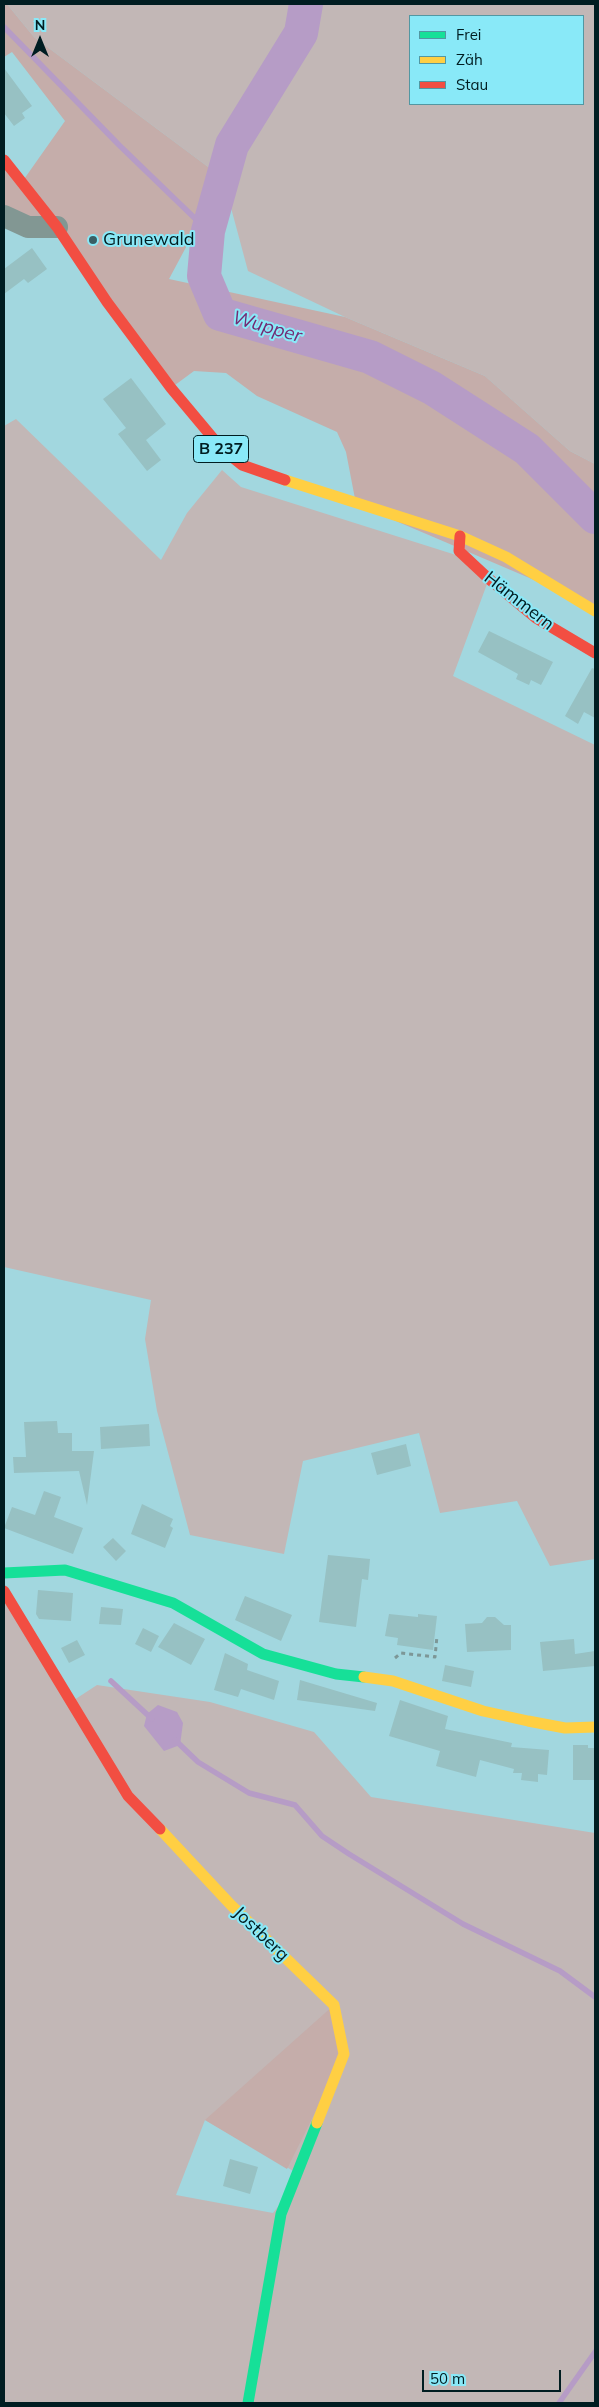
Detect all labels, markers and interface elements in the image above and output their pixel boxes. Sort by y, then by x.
north arrow [15,15,65,65]
legend [409,15,584,105]
text: N [35,16,45,34]
text: Frei [456,25,481,44]
text: Zäh [456,50,483,69]
text: Stau [456,75,488,94]
place label: Grunewald [103,229,195,251]
marker: Grunewald [87,234,99,246]
water label: Wupper [230,306,304,348]
road number: B 237 [194,436,248,462]
street label: Hämmern [480,567,558,635]
street label: Jostberg [229,1902,293,1966]
scale bar [424,2360,563,2392]
text: 50 m [430,2369,465,2388]

